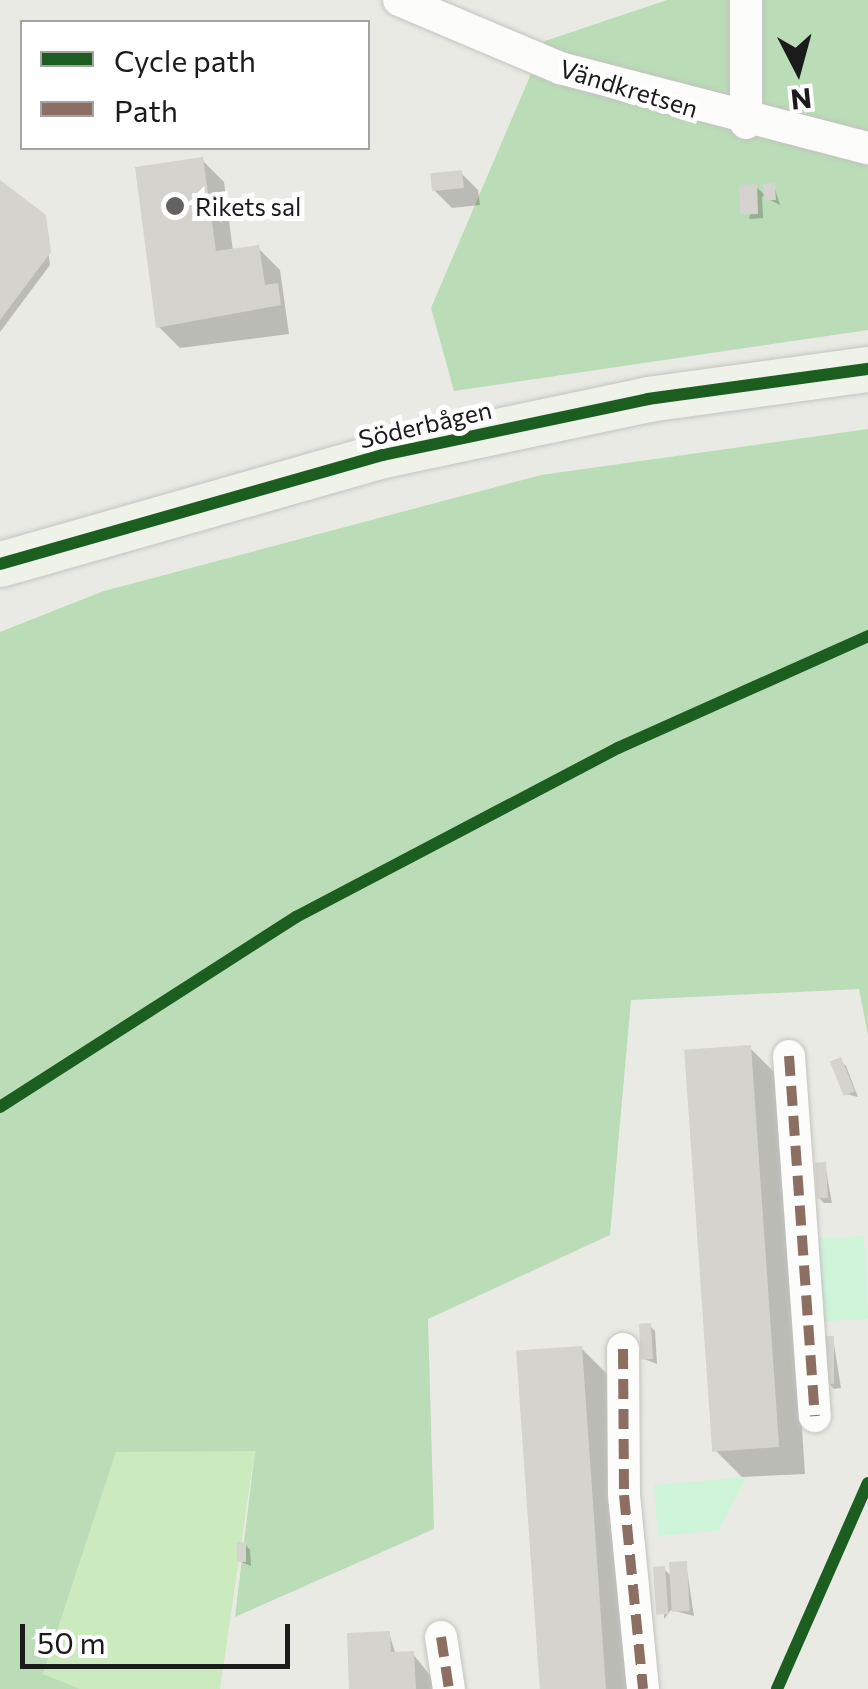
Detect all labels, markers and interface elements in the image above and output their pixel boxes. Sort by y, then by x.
legend [20,20,370,150]
north arrow [748,20,848,120]
text: Cycle path [114,41,256,78]
street label: Vändkretsen [556,53,702,123]
text: N [789,82,813,118]
text: Path [114,91,178,128]
place label: Rikets sal [195,191,301,221]
marker: Rikets sal [164,195,186,217]
street label: Söderbågen [355,394,495,454]
scale bar [25,1604,295,1666]
text: 50 m [37,1623,106,1660]

